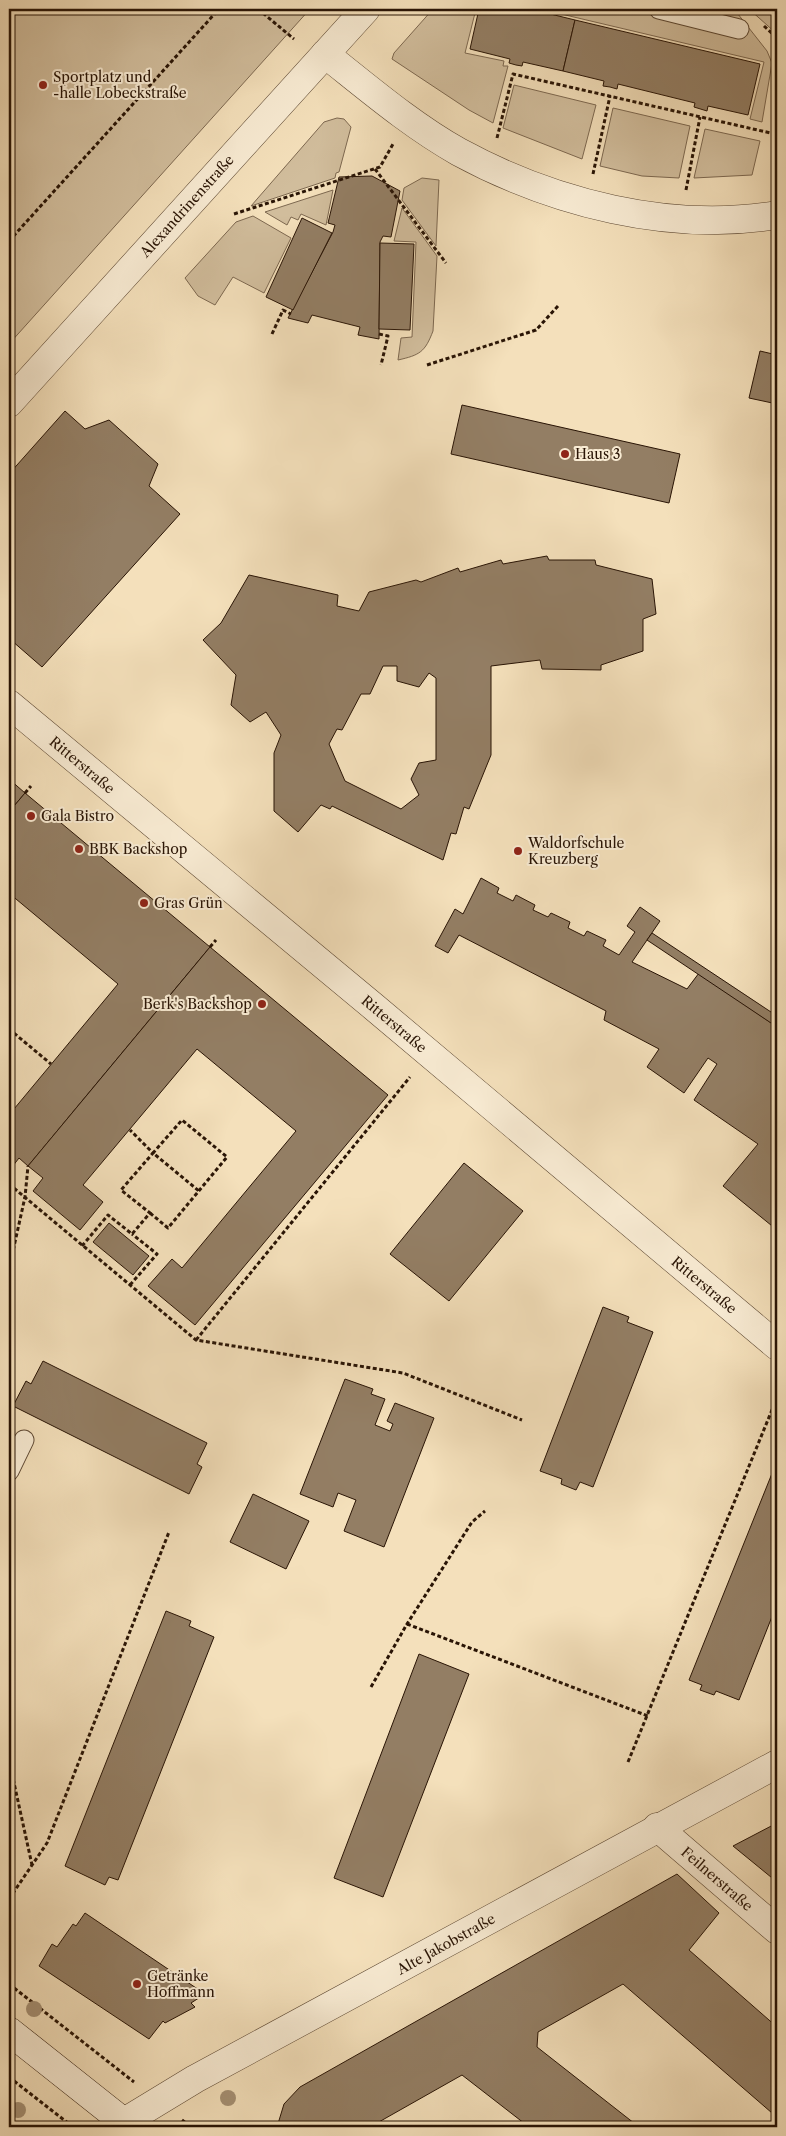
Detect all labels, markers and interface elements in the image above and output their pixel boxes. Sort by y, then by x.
place label: Sportplatz und -halle Lobeckstraße [53,68,187,102]
marker: Sportplatz und -halle Lobeckstraße [37,79,49,91]
street label: Alexandrinenstraße [136,151,238,262]
place label: Haus 3 [575,445,620,463]
marker: Haus 3 [559,448,571,460]
street label: Ritterstraße [46,732,118,798]
place label: Gala Bistro [41,807,114,825]
marker: Gala Bistro [25,810,37,822]
place label: Waldorfschule Kreuzberg [527,834,625,868]
place label: BBK Backshop [89,840,187,858]
marker: BBK Backshop [73,843,85,855]
marker: Waldorfschule Kreuzberg [512,845,524,857]
place label: Gras Grün [154,894,223,912]
marker: Gras Grün [138,897,150,909]
street label: Ritterstraße [358,991,430,1057]
place label: Berk's Backshop [143,995,252,1013]
marker: Berk's Backshop [256,998,268,1010]
street label: Ritterstraße [668,1252,740,1318]
street label: Feilnerstraße [677,1843,757,1915]
street label: Alte Jakobstraße [393,1910,498,1979]
place label: Getränke Hoffmann [147,1967,215,2001]
marker: Getränke Hoffmann [131,1978,143,1990]

